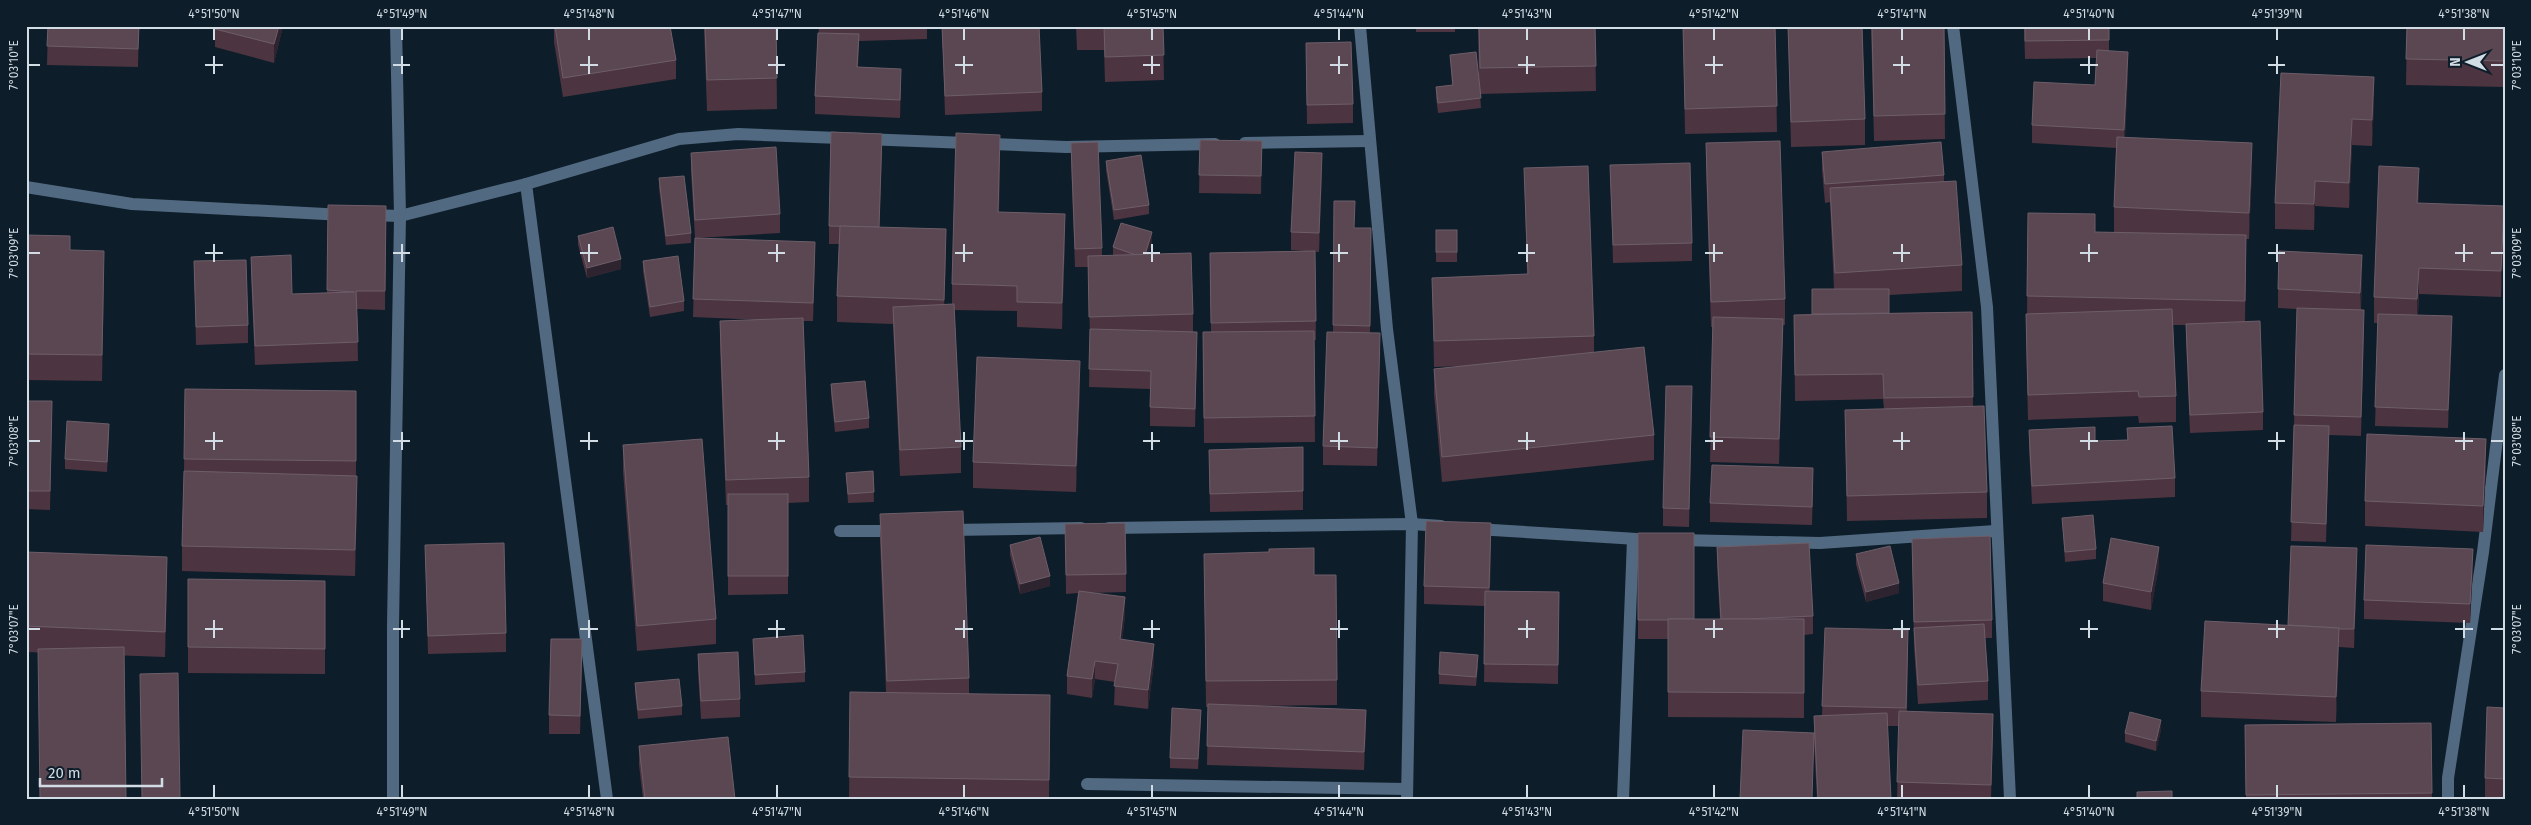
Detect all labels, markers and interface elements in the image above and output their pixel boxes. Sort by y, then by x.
text: 4°51'50"N [188,7,240,21]
text: 4°51'49"N [377,7,427,21]
text: 4°51'48"N [563,7,615,21]
text: 4°51'47"N [752,7,802,21]
text: 4°51'46"N [939,7,989,21]
text: 4°51'45"N [1127,7,1177,21]
text: 4°51'44"N [1314,7,1364,21]
text: 4°51'43"N [1502,7,1552,21]
text: 4°51'42"N [1689,7,1739,21]
text: 4°51'41"N [1877,7,1927,21]
text: 4°51'40"N [2063,7,2115,21]
text: 4°51'39"N [2251,7,2303,21]
text: 4°51'38"N [2438,7,2490,21]
north arrow [2444,38,2494,88]
text: 7°03'10"E [7,40,21,90]
text: 7°03'10"E [2510,40,2524,90]
text: N [2447,57,2464,67]
text: 7°03'09"E [7,228,21,278]
text: 7°03'09"E [2510,228,2524,278]
text: 7°03'08"E [7,415,21,467]
text: 7°03'08"E [2510,415,2524,467]
text: 7°03'07"E [7,604,21,654]
text: 7°03'07"E [2510,604,2524,654]
scale bar [40,755,162,787]
text: 20 m [48,764,81,782]
text: 4°51'50"N [188,805,240,819]
text: 4°51'49"N [377,805,427,819]
text: 4°51'48"N [563,805,615,819]
text: 4°51'47"N [752,805,802,819]
text: 4°51'46"N [939,805,989,819]
text: 4°51'45"N [1127,805,1177,819]
text: 4°51'44"N [1314,805,1364,819]
text: 4°51'43"N [1502,805,1552,819]
text: 4°51'42"N [1689,805,1739,819]
text: 4°51'41"N [1877,805,1927,819]
text: 4°51'40"N [2063,805,2115,819]
text: 4°51'39"N [2251,805,2303,819]
text: 4°51'38"N [2438,805,2490,819]

